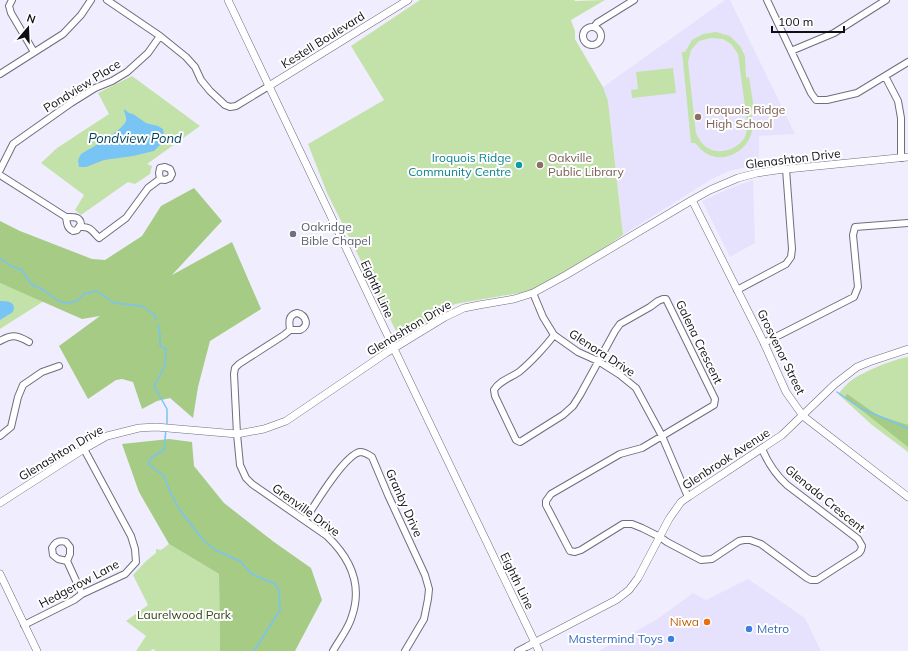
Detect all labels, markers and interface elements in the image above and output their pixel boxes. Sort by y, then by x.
north arrow [8,8,48,48]
street label: Kestell Boulevard [278,8,367,71]
scale bar [772,8,844,34]
text: N [25,11,37,27]
text: 100 m [778,14,813,29]
street label: Pondview Place [40,56,123,115]
place label: Iroquois Ridge High School [706,102,785,131]
marker: Iroquois Ridge High School [693,112,703,122]
water label: Pondview Pond [88,130,182,146]
street label: Glenashton Drive [745,145,841,172]
place label: Iroquois Ridge Community Centre [408,150,511,179]
place label: Oakville Public Library [548,150,624,179]
marker: Iroquois Ridge Community Centre [514,160,524,170]
marker: Oakville Public Library [535,160,545,170]
place label: Oakridge Bible Chapel [301,219,371,248]
marker: Oakridge Bible Chapel [288,229,298,239]
street label: Eighth Line [358,258,397,320]
street label: Glenashton Drive [364,297,454,359]
street label: Galena Crescent [673,297,726,386]
street label: Grosvenor Street [754,307,809,397]
street label: Glenora Drive [566,326,638,379]
street label: Glenashton Drive [16,422,106,484]
street label: Glenbrook Avenue [679,425,772,493]
street label: Glenada Crescent [782,462,868,535]
street label: Granby Drive [383,466,426,539]
street label: Grenville Drive [269,480,343,539]
street label: Eighth Line [497,550,538,612]
street label: Hedgerow Lane [36,556,121,611]
park label: Laurelwood Park [137,607,232,622]
place label: Niwa [670,614,699,629]
marker: Niwa [702,617,712,627]
place label: Metro [757,621,789,636]
marker: Metro [744,624,754,634]
place label: Mastermind Toys [569,631,663,646]
marker: Mastermind Toys [666,634,676,644]

